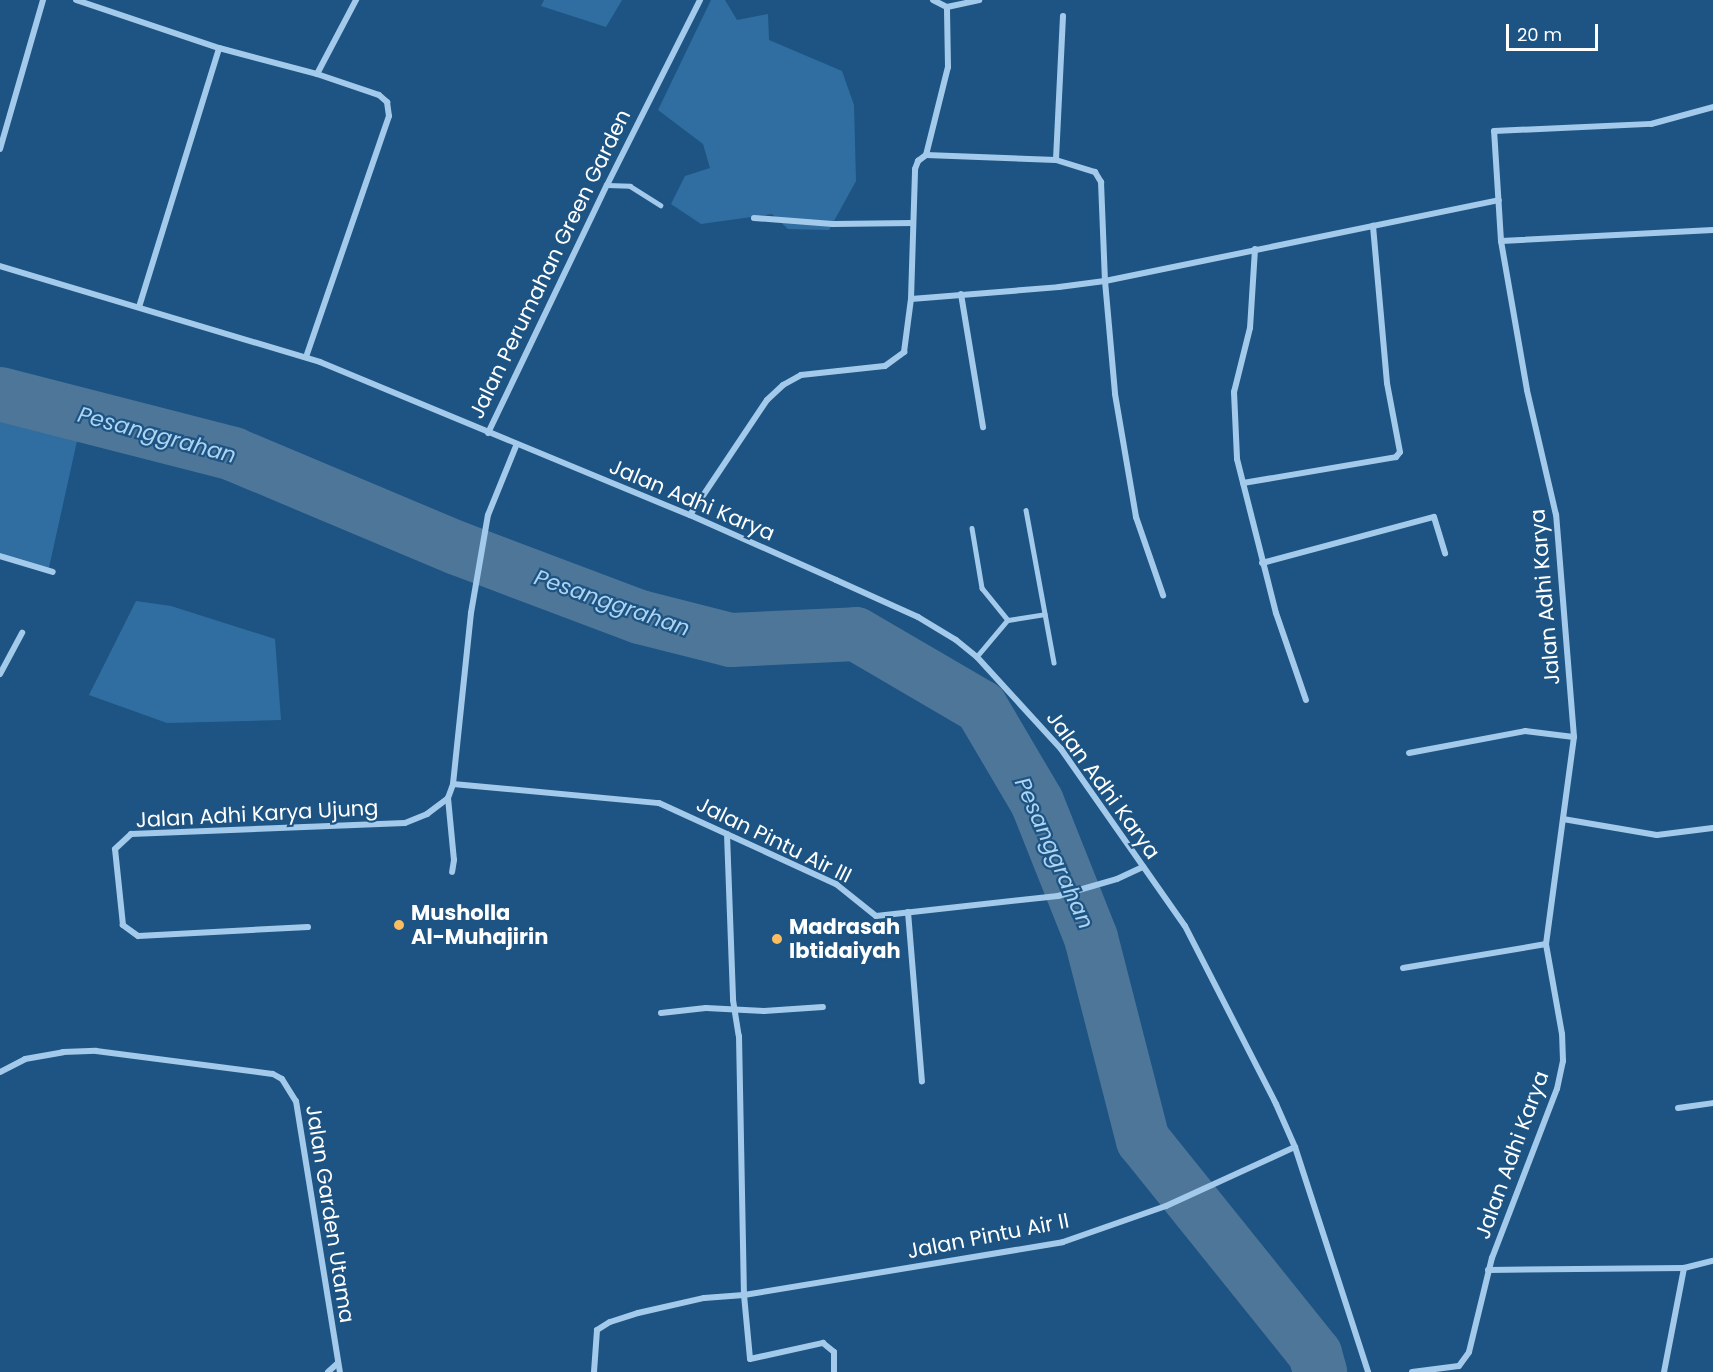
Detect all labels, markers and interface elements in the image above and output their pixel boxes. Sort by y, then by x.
scale bar [1509,12,1600,50]
text: 20 m [1517,22,1562,47]
street label: Jalan Perumahan Green Garden [464,105,636,423]
water label: Pesanggrahan [75,401,239,469]
street label: Jalan Adhi Karya [606,454,778,546]
street label: Jalan Adhi Karya [1525,508,1565,686]
water label: Pesanggrahan [531,564,693,642]
street label: Jalan Adhi Karya [1041,706,1165,864]
water label: Pesanggrahan [1009,773,1099,933]
street label: Jalan Pintu Air III [692,792,856,888]
street label: Jalan Adhi Karya Ujung [135,795,379,833]
place label: Musholla Al-Muhajirin [411,900,548,950]
place label: Madrasah Ibtidaiyah [789,914,901,964]
marker: Musholla Al-Muhajirin [392,918,406,932]
marker: Madrasah Ibtidaiyah [770,932,784,946]
street label: Jalan Adhi Karya [1470,1068,1554,1242]
street label: Jalan Garden Utama [300,1103,360,1325]
street label: Jalan Pintu Air II [905,1208,1071,1264]

